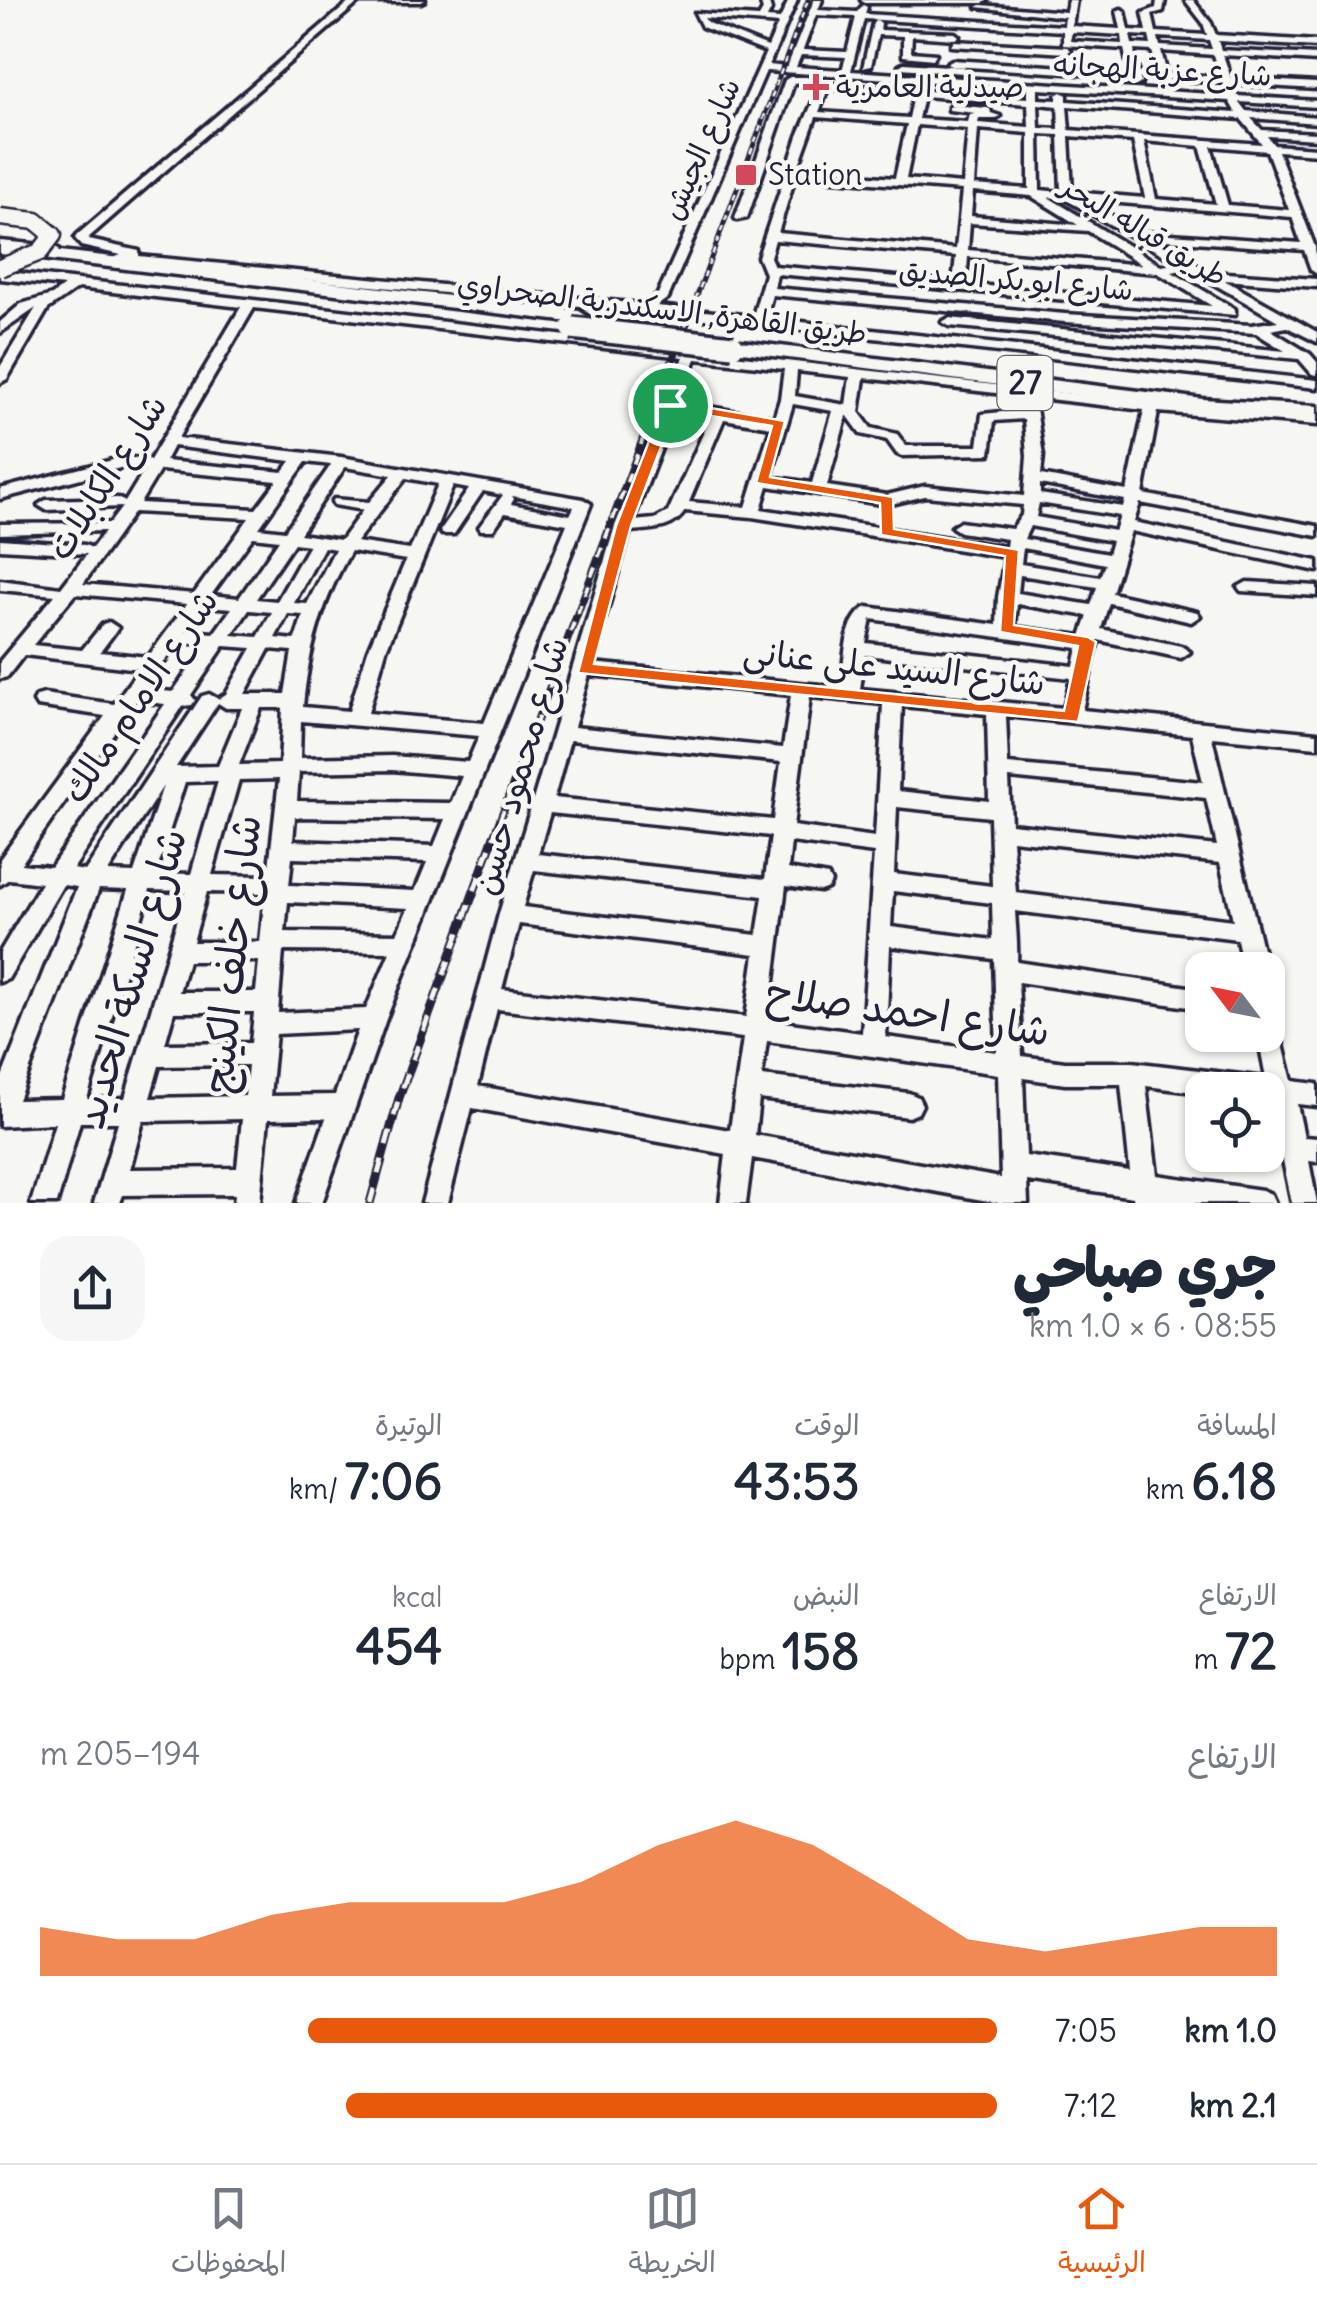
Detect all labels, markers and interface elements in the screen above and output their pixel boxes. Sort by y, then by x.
street label: شارع عزبة الهجانه [1051,44,1273,97]
place label: صيدلية العامرية [836,67,1024,105]
street label: شارع الجيش [652,72,751,227]
marker: صيدلية العامرية [805,76,827,98]
place label: Station [768,155,862,193]
marker: Station [733,162,759,188]
street label: طريق قباله البحر [1052,164,1235,295]
street label: شارع ابو بكر الصديق [897,250,1135,311]
street label: طريق القاهرة, الاسكندرية الصحراوي [455,264,869,355]
road number: 27 [998,356,1052,410]
pin [628,363,713,448]
icon: arrive [643,378,698,433]
street label: شارع الكابلات [36,386,179,570]
street label: شارع الامام مالك [52,580,232,814]
street label: شارع السيد على عنانى [741,628,1047,708]
street label: شارع محمود حسن [461,632,581,901]
street label: شارع خلف الكينج [191,812,275,1096]
street label: شارع السكة الحديد [62,822,202,1135]
north arrow [1185,952,1285,1052]
map controls [1185,952,1285,1172]
street label: شارع احمد صلاح [762,965,1054,1061]
button: locate [1185,1072,1285,1172]
text: جري صباحي [1013,1233,1277,1302]
button: share [40,1236,145,1341]
text: 08:55 · 6 × 1.0 km [1029,1305,1277,1346]
text: الوتيرة [375,1407,442,1443]
text: الوقت [794,1407,860,1443]
text: المسافة [1197,1407,1277,1443]
text: 7:06 [345,1450,442,1513]
text: 43:53 [734,1450,860,1513]
text: 6.18 [1191,1450,1277,1513]
text: /km [289,1471,345,1507]
text: km [1146,1471,1191,1507]
text: النبض [793,1577,860,1613]
text: الارتفاع [1198,1577,1277,1613]
text: kcal [392,1579,442,1615]
text: 454 [356,1615,442,1678]
text: 158 [782,1620,860,1683]
text: 72 [1225,1620,1277,1683]
text: bpm [720,1641,782,1677]
text: m [1194,1641,1225,1677]
text: 194–205 m [40,1733,201,1774]
text: الارتفاع [1187,1736,1277,1777]
text: 7:05 [1055,2010,1117,2051]
text: 1.0 km [1185,2010,1277,2051]
text: 7:12 [1064,2085,1117,2126]
text: 2.1 km [1189,2085,1277,2126]
tab: المحفوظات [171,2181,286,2287]
tab: الخريطة [629,2181,716,2287]
tab: الرئيسية [1058,2181,1146,2287]

